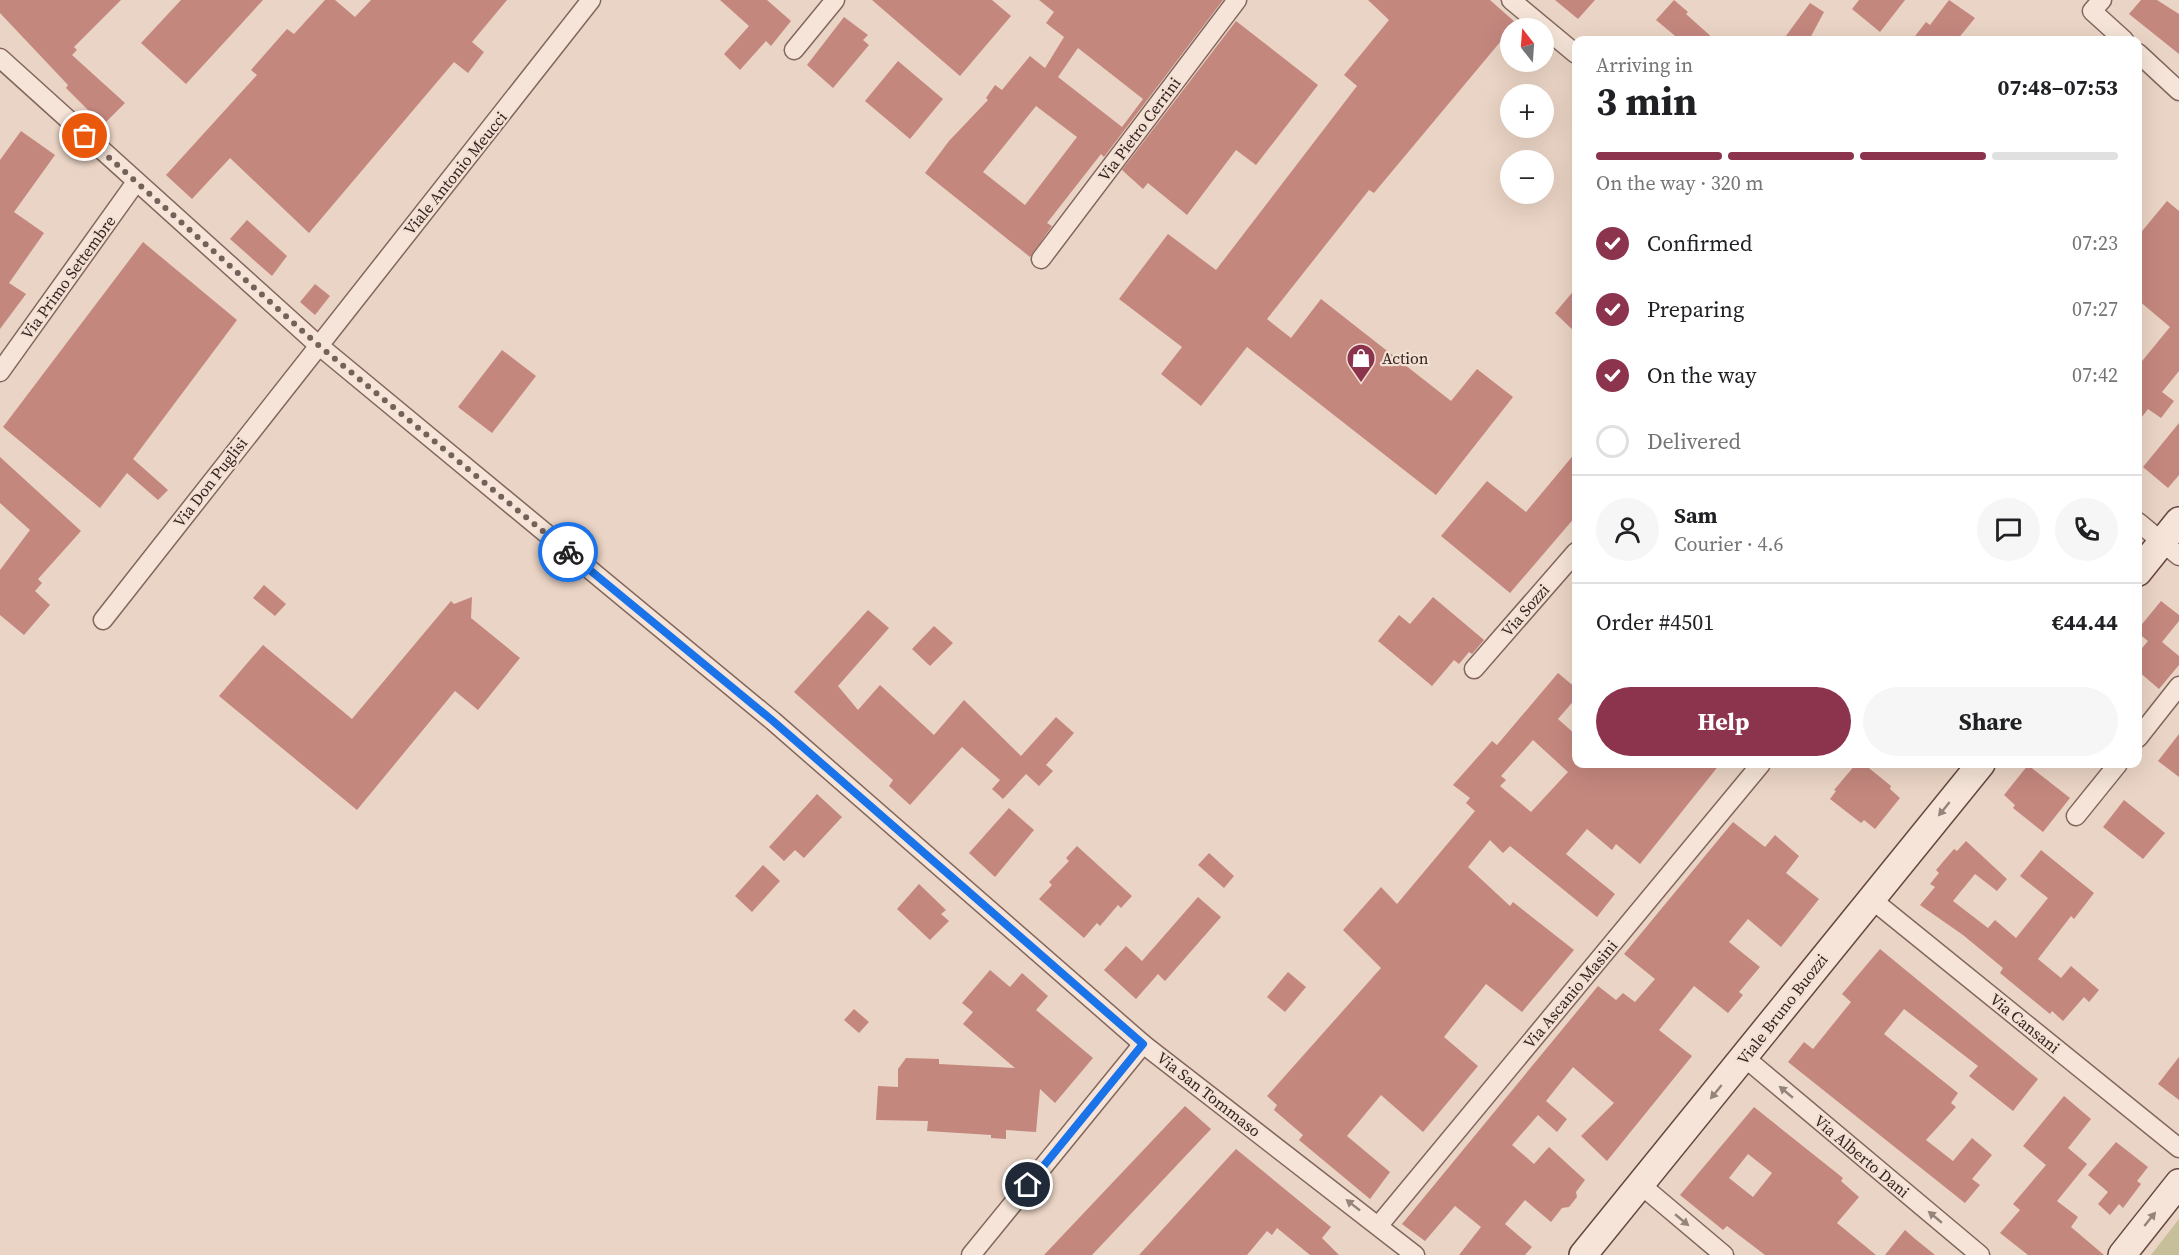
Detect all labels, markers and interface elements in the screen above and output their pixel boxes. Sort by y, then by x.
north arrow [1500,18,1554,72]
map controls [1500,18,1554,204]
text: Arriving in [1596,51,1693,79]
street label: Via Pietro Cerrini [1093,72,1185,185]
text: 07:48–07:53 [1998,72,2118,102]
text: 3 min [1596,75,1697,128]
button: + [1500,84,1554,138]
street label: Viale Antonio Meucci [398,106,512,239]
pin [59,110,110,161]
icon: bag [68,119,101,152]
button: − [1500,150,1554,204]
text: On the way · 320 m [1596,169,1763,197]
street label: Via Primo Settembre [16,211,120,343]
icon: check [1596,227,1629,260]
text: Confirmed [1647,228,1752,258]
text: 07:23 [2072,229,2118,257]
icon: check [1596,293,1629,326]
text: Preparing [1647,294,1744,324]
text: 07:27 [2072,295,2118,323]
shop icon: Action [1345,342,1377,384]
place label: Action [1382,347,1429,369]
icon: check [1596,359,1629,392]
text: On the way [1647,360,1756,390]
text: 07:42 [2072,361,2118,389]
text: Delivered [1647,426,1741,456]
street label: Via Don Puglisi [168,432,252,532]
button: person [1596,498,1659,561]
button: chat [1977,498,2040,561]
button: phone [2055,498,2118,561]
text: Sam [1674,500,1718,530]
courier [538,522,598,582]
text: Courier · 4.6 [1674,530,1783,558]
icon: bike [552,536,585,569]
street label: Via Sozzi [1496,579,1554,641]
text: Order #4501 [1596,607,1714,637]
text: €44.44 [2052,607,2118,637]
button: Help [1596,687,1851,756]
button: Share [1863,687,2118,756]
one-way arrow [1937,801,1950,817]
street label: Via Ascanio Masini [1518,935,1622,1053]
street label: Viale Bruno Buozzi [1732,949,1832,1069]
street label: Via Cansani [1985,988,2065,1058]
street label: Via San Tommaso [1152,1046,1266,1142]
one-way arrow [1710,1084,1723,1100]
one-way arrow [1779,1086,1794,1099]
street label: Via Alberto Dani [1810,1110,1915,1203]
pin [1002,1159,1053,1210]
icon: home [1011,1168,1044,1201]
one-way arrow [1345,1199,1361,1212]
one-way arrow [1927,1211,1943,1224]
one-way arrow [2144,1211,2157,1227]
one-way arrow [1674,1213,1689,1226]

